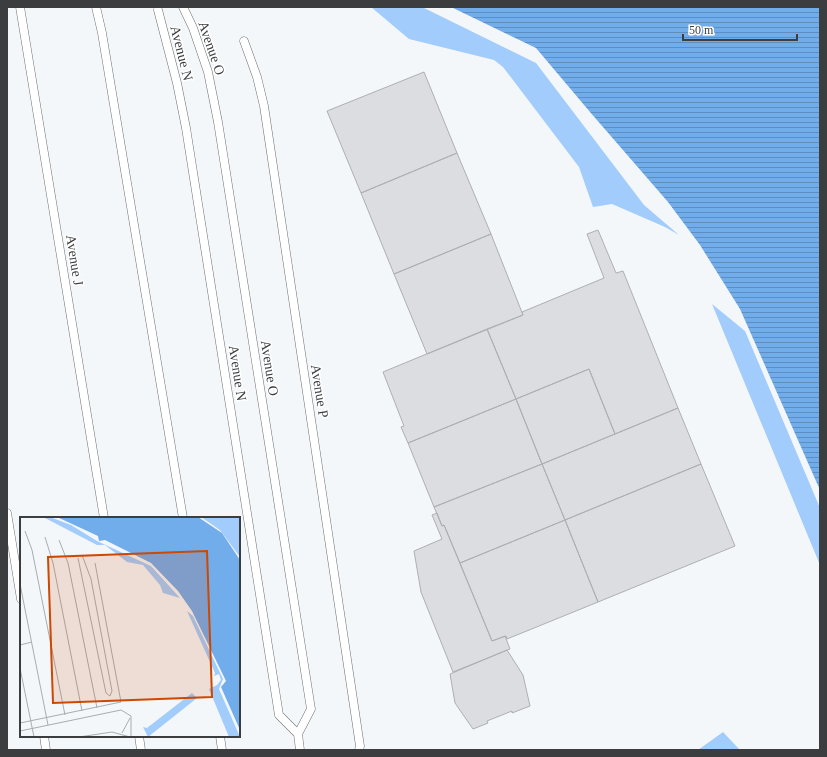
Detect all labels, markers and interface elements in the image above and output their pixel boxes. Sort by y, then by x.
scale bar [683,16,797,42]
street label: Avenue O [195,19,228,77]
text: 50 m [689,23,714,37]
street label: Avenue N [167,24,196,82]
street label: Avenue J [63,233,86,287]
street label: Avenue O [258,339,281,397]
street label: Avenue N [226,344,249,402]
street label: Avenue P [308,363,331,419]
inset map [20,517,240,737]

